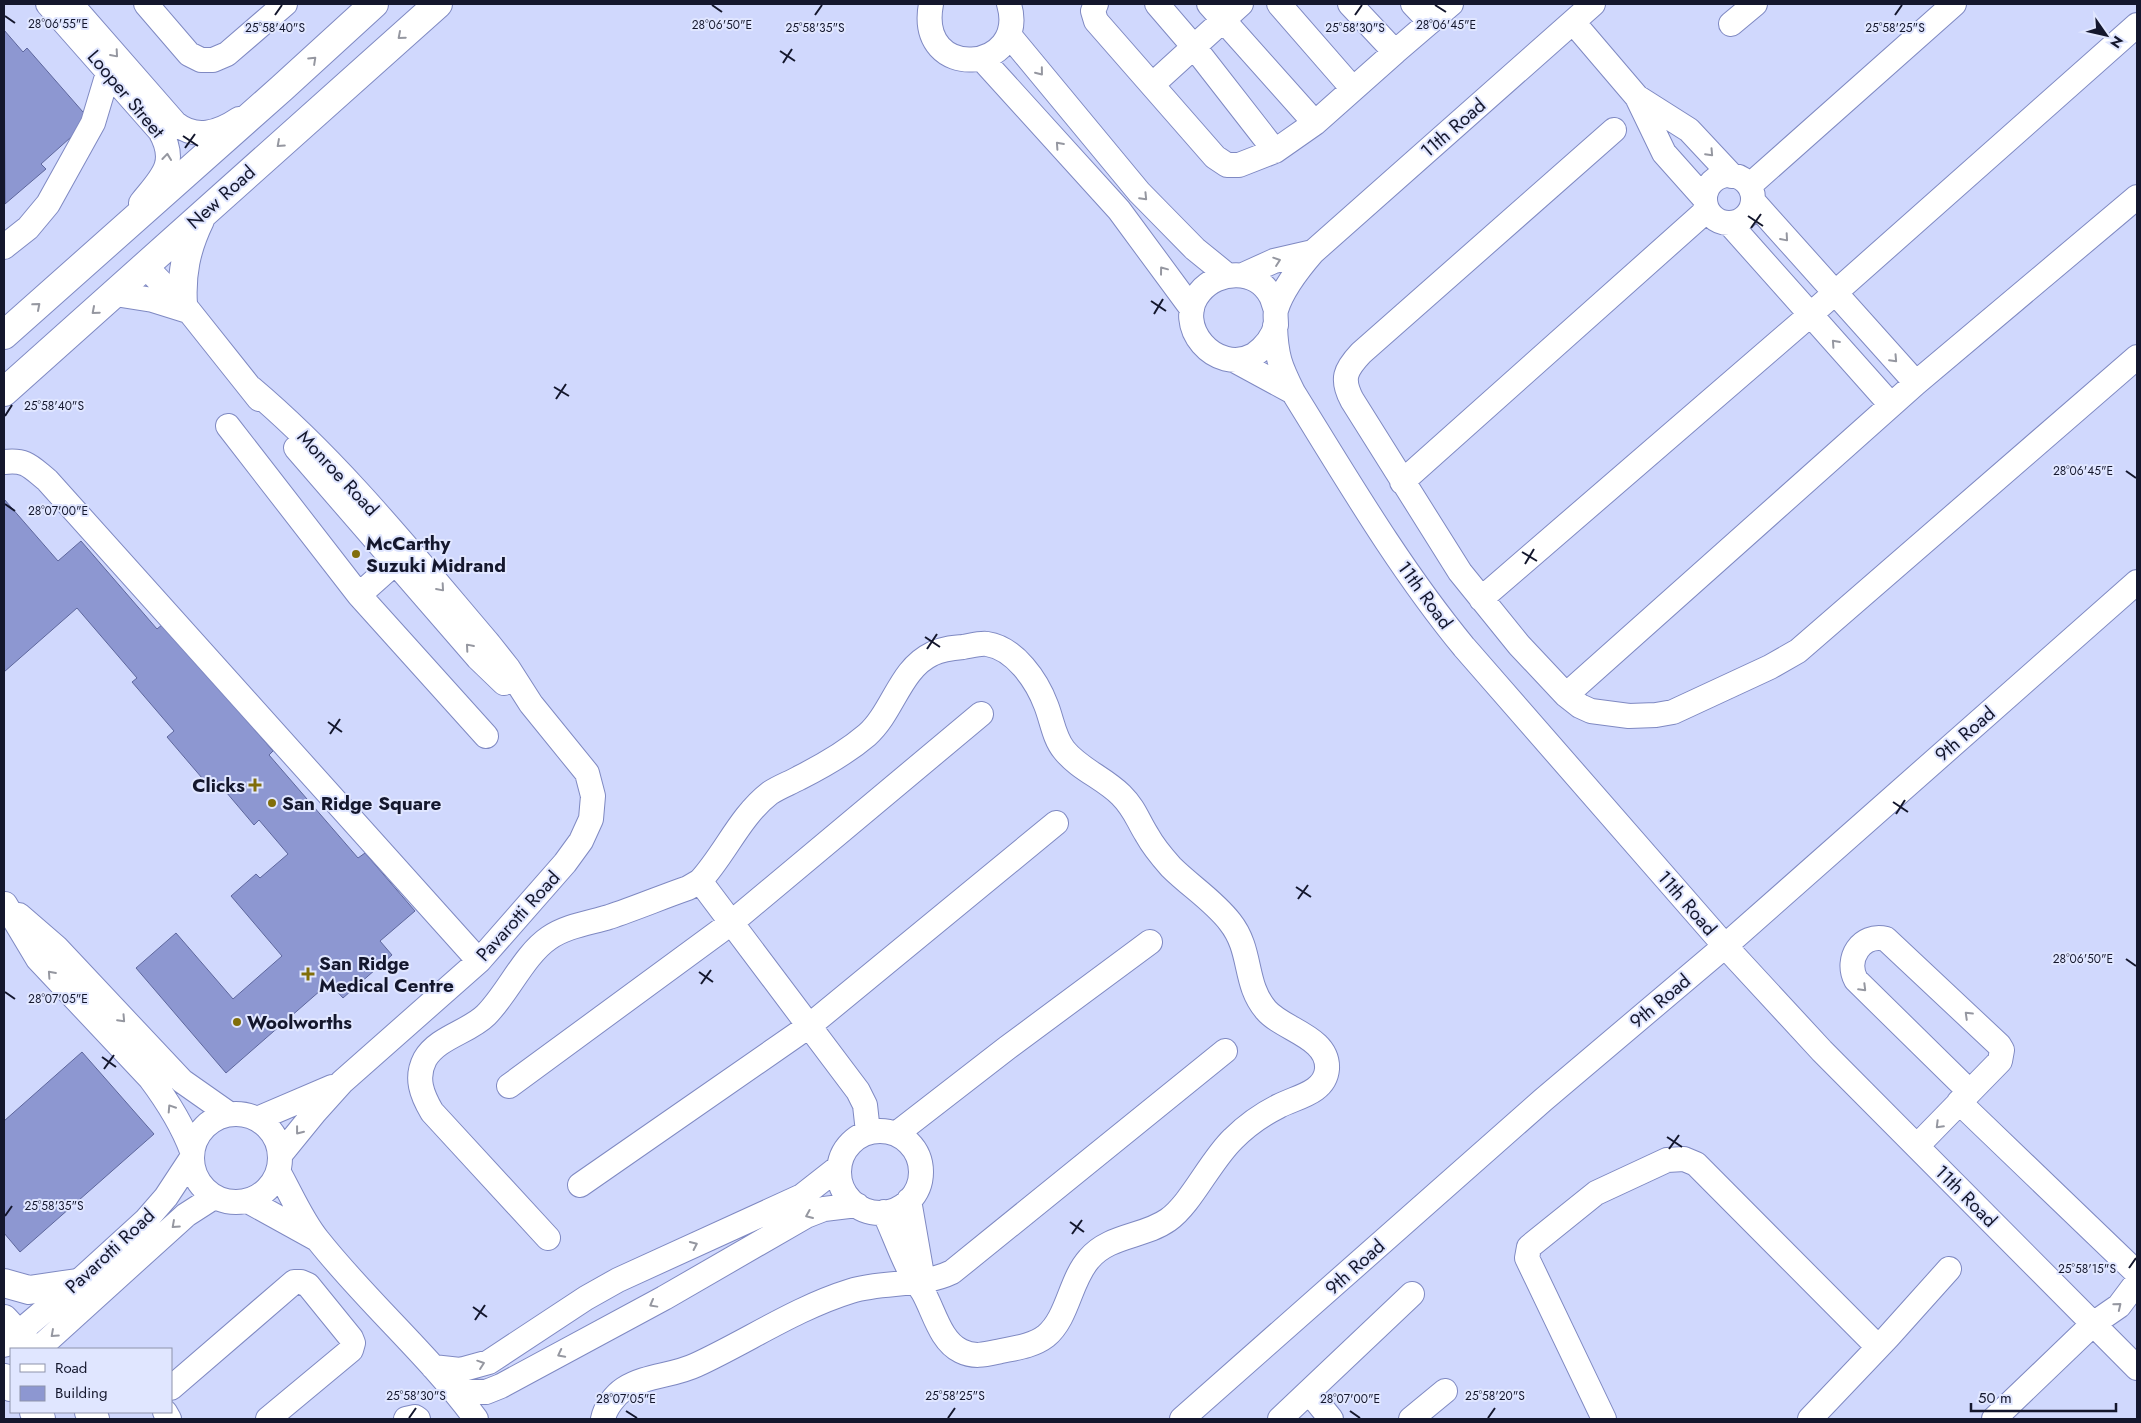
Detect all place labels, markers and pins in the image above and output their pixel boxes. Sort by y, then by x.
place label: McCarthy Suzuki Midrand [366,530,506,579]
marker: McCarthy Suzuki Midrand [350,548,362,560]
place label: Clicks [192,772,245,799]
marker: Clicks [249,779,261,791]
place label: San Ridge Square [282,790,441,817]
marker: San Ridge Square [266,797,278,809]
place label: San Ridge Medical Centre [319,950,454,999]
marker: San Ridge Medical Centre [301,967,315,981]
place label: Woolworths [247,1009,352,1036]
marker: Woolworths [231,1016,243,1028]

